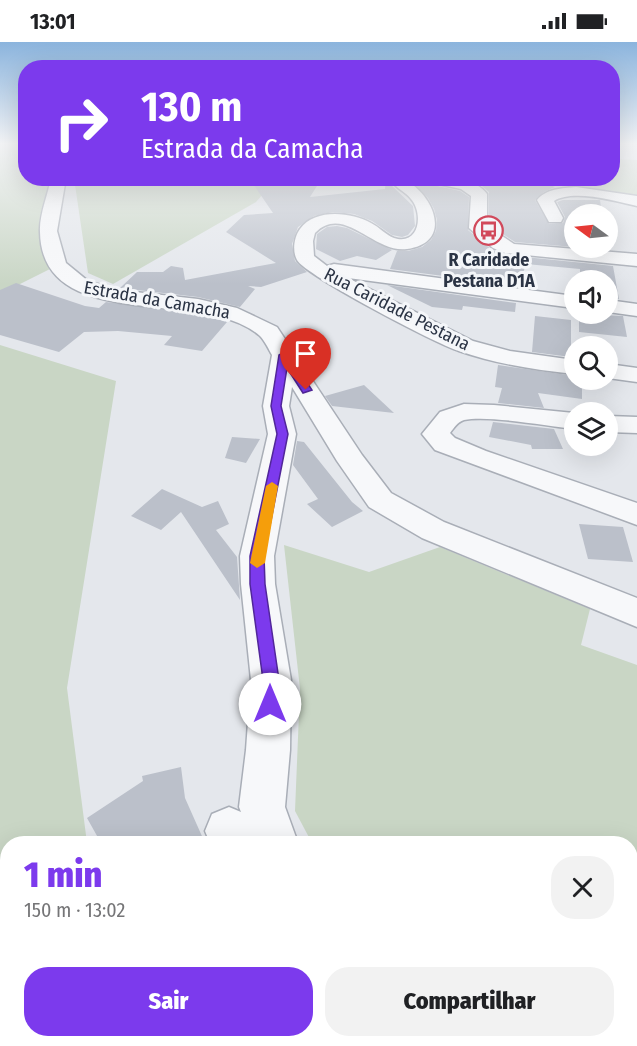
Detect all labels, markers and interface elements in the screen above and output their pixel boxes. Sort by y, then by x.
text: 13:01 [30,8,76,35]
text: 130 m [141,82,242,132]
icon: right [42,84,120,162]
text: Estrada da Camacha [141,133,363,165]
north arrow [564,204,618,258]
map controls [564,204,618,456]
bus stop icon: R Caridade Pestana D1A [473,215,505,247]
place label: R Caridade Pestana D1A [443,249,535,292]
street label: Rua Caridade Pestana [321,263,474,355]
button: sound [564,270,618,324]
street label: Estrada da Camacha [82,276,232,324]
pin [280,328,331,390]
button: search [564,336,618,390]
icon: arrive [289,337,322,370]
button: layers [564,402,618,456]
position arrow [238,672,302,736]
text: 1 min [24,853,102,897]
button: close [551,856,614,919]
text: 150 m · 13:02 [24,898,125,922]
button: Sair [24,967,313,1036]
button: Compartilhar [325,967,614,1036]

